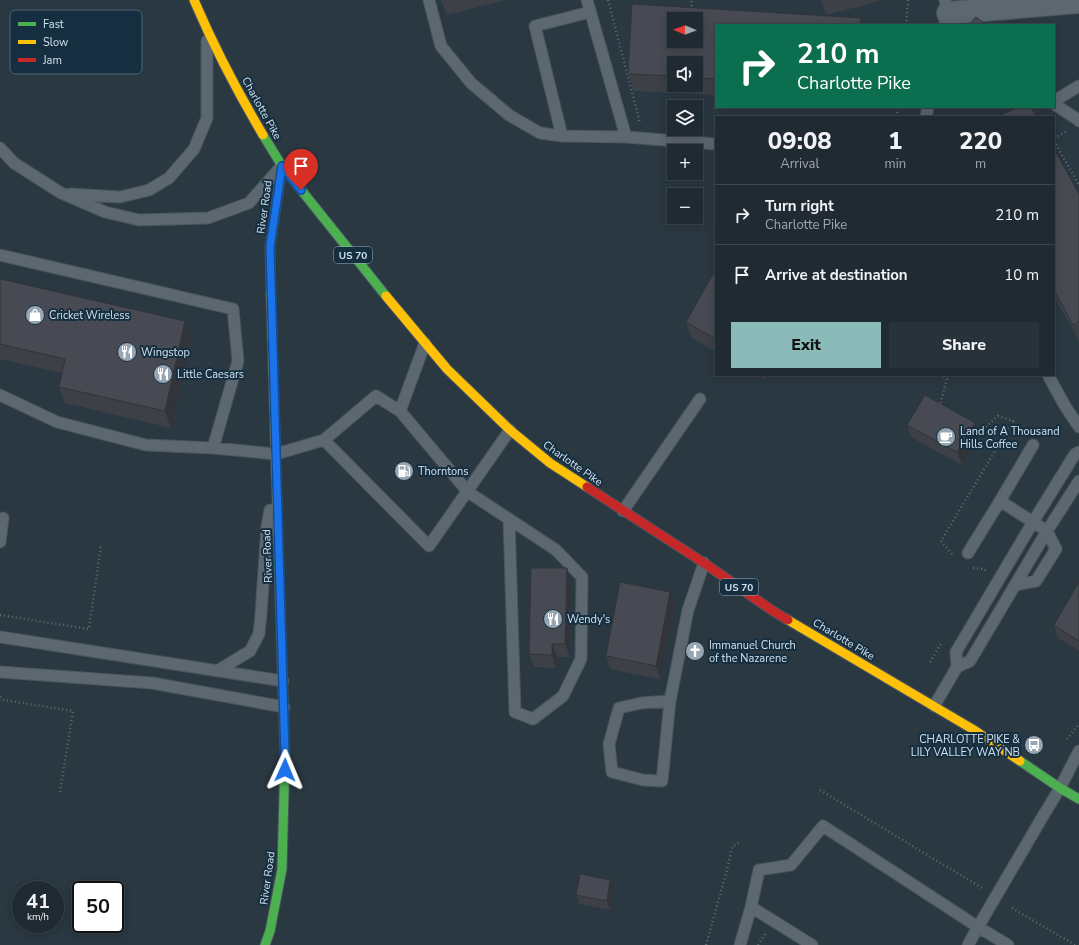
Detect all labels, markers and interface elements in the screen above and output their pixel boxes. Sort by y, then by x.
legend [10,10,142,74]
north arrow [667,12,703,48]
map controls [667,12,703,224]
text: Fast [43,17,64,32]
text: Slow [43,35,68,50]
text: 210 m [797,35,880,73]
icon: right [731,40,783,92]
text: Jam [42,53,62,68]
button: sound [667,56,703,92]
text: Charlotte Pike [797,71,911,95]
street label: Charlotte Pike [238,74,285,142]
button: layers [667,100,703,136]
text: 09:08 [768,125,832,157]
text: 1 [888,125,903,157]
text: 220 [959,125,1002,157]
button: + [667,144,703,180]
pin [284,149,318,190]
icon: arrive [290,155,312,177]
text: Arrival [780,155,819,173]
text: min [885,155,906,173]
text: m [975,155,986,173]
street label: River Road [253,179,276,235]
button: − [667,188,703,224]
text: Turn right [765,196,834,216]
icon: right [731,204,753,226]
text: 210 m [995,205,1039,225]
text: Charlotte Pike [765,216,847,234]
road number: US 70 [334,247,372,263]
icon: arrive [731,264,753,286]
text: Arrive at destination [765,265,908,285]
text: 10 m [1004,265,1039,285]
shop icon: Cricket Wireless [24,304,46,326]
place label: Cricket Wireless [49,308,130,323]
button: Exit [731,322,881,368]
button: Share [889,322,1039,368]
restaurant icon: Wingstop [116,341,138,363]
place label: Wingstop [141,345,190,360]
restaurant icon: Little Caesars [152,363,174,385]
place label: Little Caesars [177,367,244,382]
place label: Land of A Thousand Hills Coffee [960,424,1060,452]
cafe icon: Land of A Thousand Hills Coffee [935,426,957,448]
street label: Charlotte Pike [540,437,606,490]
fuel station icon: Thorntons [393,460,415,482]
place label: Thorntons [418,464,469,479]
street label: River Road [259,529,276,583]
road number: US 70 [720,579,758,595]
restaurant icon: Wendy's [542,608,564,630]
place label: Wendy's [567,612,610,627]
street label: Charlotte Pike [810,615,878,664]
place label: Immanuel Church of the Nazarene [709,638,796,666]
church icon: Immanuel Church of the Nazarene [684,640,706,662]
place label: CHARLOTTE PIKE & LILY VALLEY WAY NB [911,732,1020,760]
bus stop icon: CHARLOTTE PIKE & LILY VALLEY WAY NB [1023,734,1045,756]
position arrow [264,749,306,791]
street label: River Road [256,850,279,906]
speed limit sign: 50 [72,881,124,933]
text: 41 [26,888,50,915]
text: km/h [27,910,49,924]

